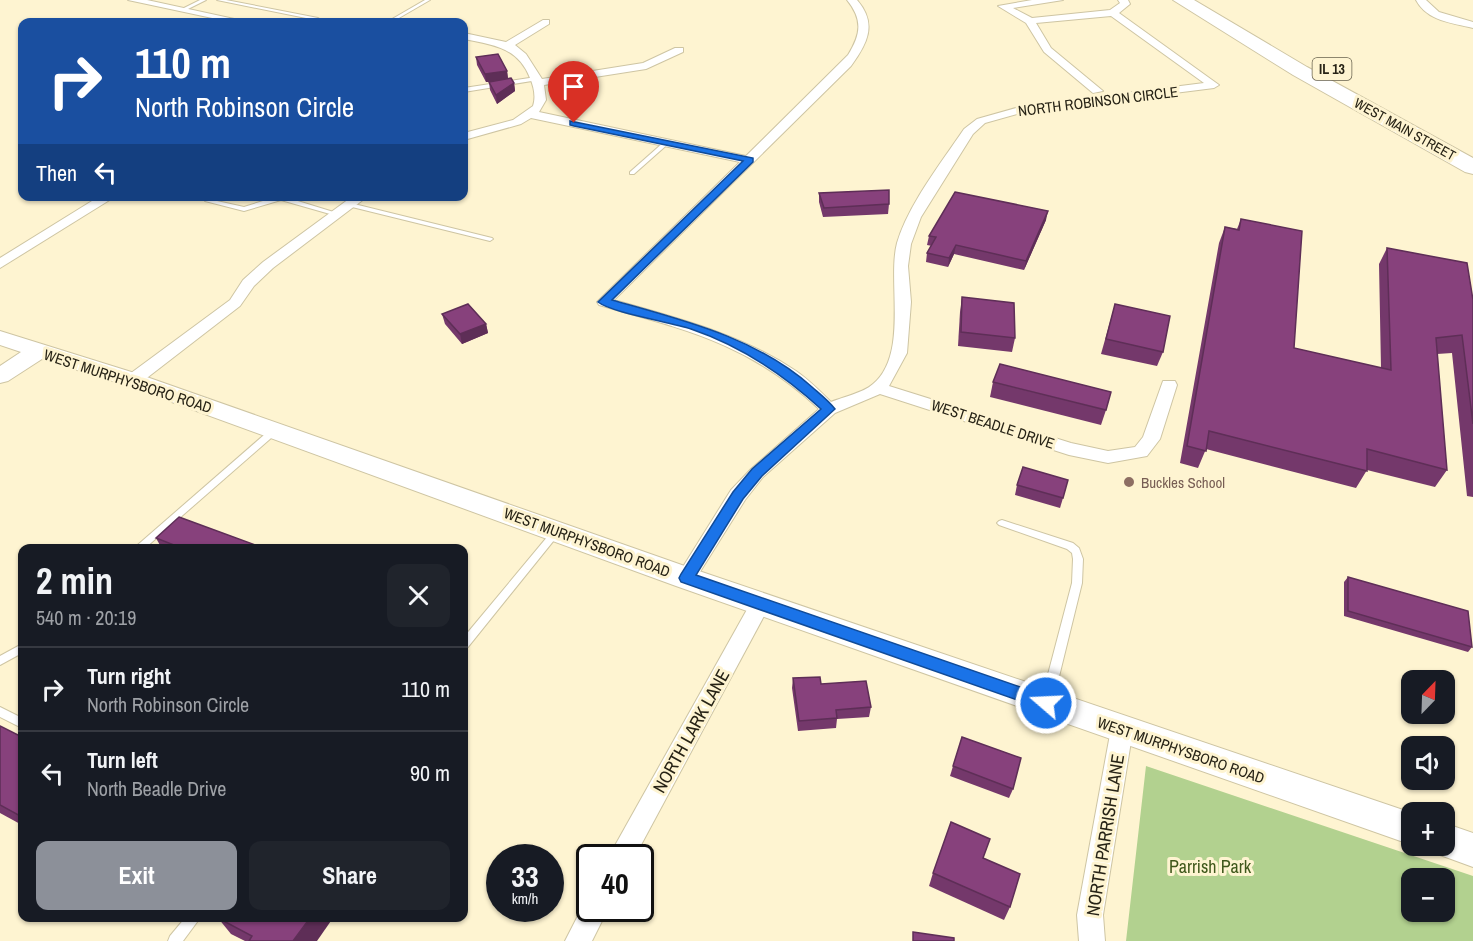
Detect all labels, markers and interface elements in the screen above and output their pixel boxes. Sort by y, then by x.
text: 110 m [135,35,231,91]
icon: right [36,42,114,120]
road number: IL 13 [1312,58,1352,80]
pin [548,61,599,123]
icon: arrive [557,70,590,103]
street label: NORTH ROBINSON CIRCLE [1017,81,1179,121]
text: North Robinson Circle [135,89,354,125]
street label: WEST MAIN STREET [1351,94,1459,164]
icon: left [89,156,122,189]
text: Then [36,158,77,188]
street label: WEST MURPHYSBORO ROAD [41,344,215,418]
street label: WEST BEADLE DRIVE [929,394,1057,454]
place label: Buckles School [1141,472,1225,493]
marker: Buckles School [1122,475,1136,489]
street label: WEST MURPHYSBORO ROAD [501,502,673,582]
text: 2 min [36,557,113,605]
button: close [387,564,450,627]
text: 540 m · 20:19 [36,604,136,631]
text: Turn right [87,661,171,691]
street label: NORTH LARK LANE [647,665,735,797]
north arrow [1401,670,1455,724]
map controls [1401,670,1455,922]
position arrow [1014,671,1078,735]
icon: right [36,673,69,706]
text: 110 m [401,674,450,704]
text: North Robinson Circle [87,691,249,718]
street label: WEST MURPHYSBORO ROAD [1095,712,1267,789]
button: sound [1401,736,1455,790]
text: Turn left [87,745,158,775]
street label: NORTH PARRISH LANE [1080,752,1130,918]
icon: left [36,757,69,790]
text: 90 m [410,758,450,788]
text: North Beadle Drive [87,775,226,802]
button: + [1401,802,1455,856]
button: Exit [36,841,237,910]
button: Share [249,841,450,910]
speed limit sign: 40 [576,844,654,922]
park label: Parrish Park [1169,854,1252,879]
text: 33 [511,856,539,896]
button: − [1401,868,1455,922]
text: km/h [512,888,538,909]

